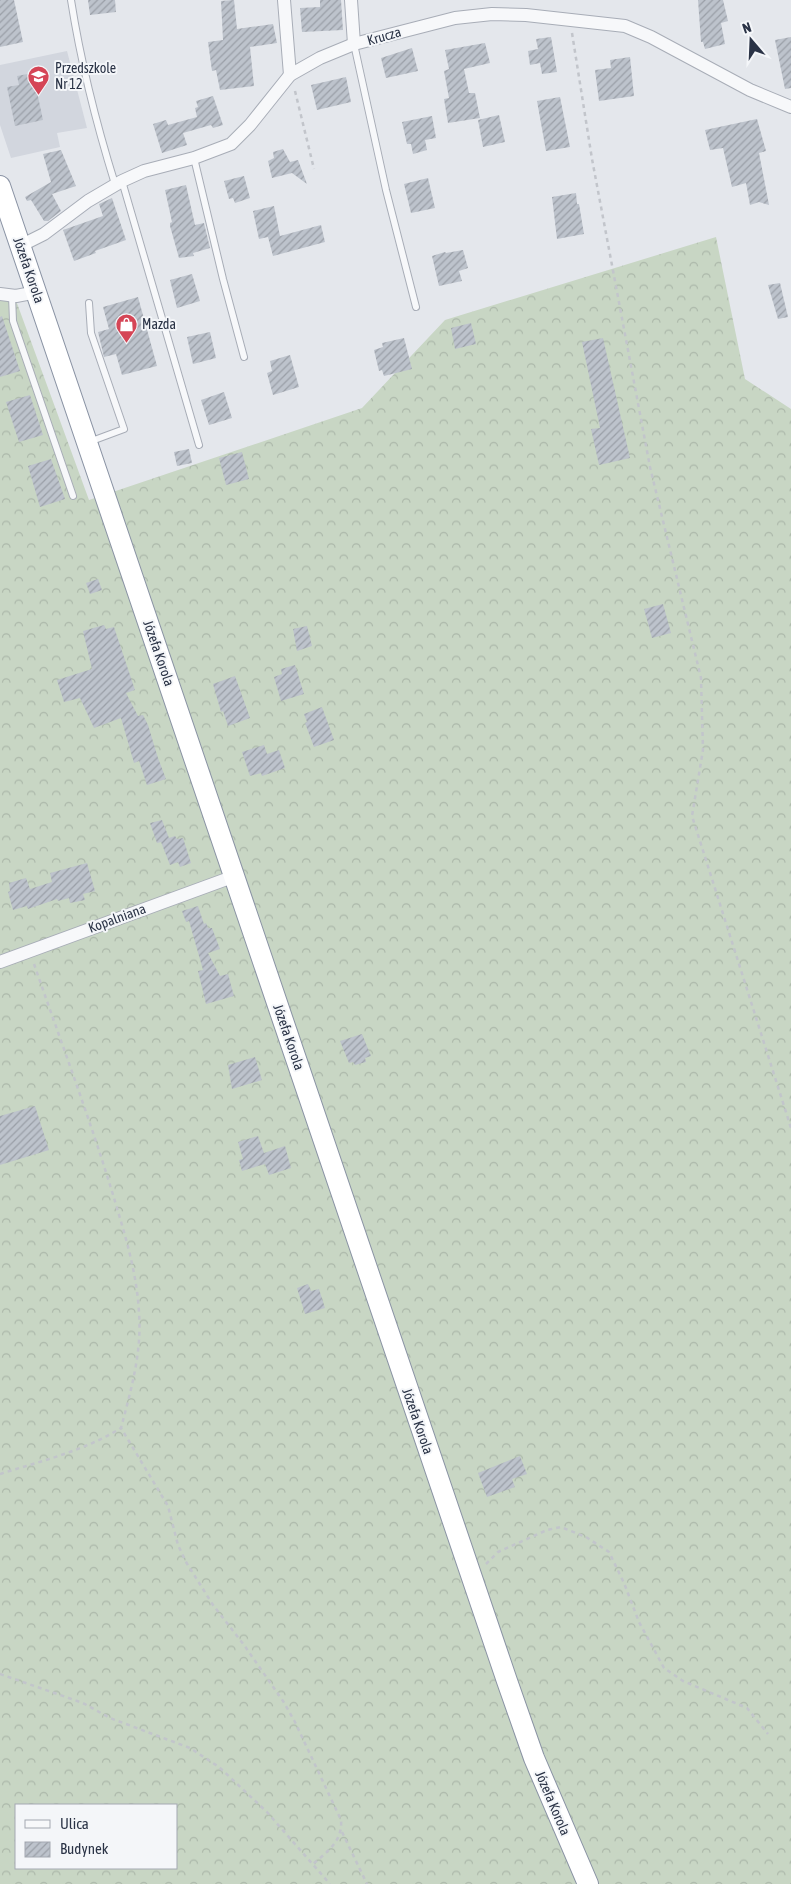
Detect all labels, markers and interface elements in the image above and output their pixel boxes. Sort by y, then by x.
north arrow [726,15,776,65]
text: N [740,19,753,37]
street label: Krucza [365,24,403,48]
place label: Przedszkole Nr 12 [55,60,116,92]
school or university icon: Przedszkole Nr 12 [27,64,51,95]
street label: Józefa Korola [10,235,48,305]
shop icon: Mazda [114,312,138,343]
place label: Mazda [142,316,176,332]
street label: Józefa Korola [140,618,178,688]
street label: Kopalniana [86,900,148,936]
street label: Józefa Korola [270,1002,308,1072]
street label: Józefa Korola [399,1386,437,1456]
street label: Józefa Korola [532,1768,574,1838]
legend [15,1804,178,1869]
text: Ulica [60,1815,89,1832]
text: Budynek [60,1840,109,1857]

